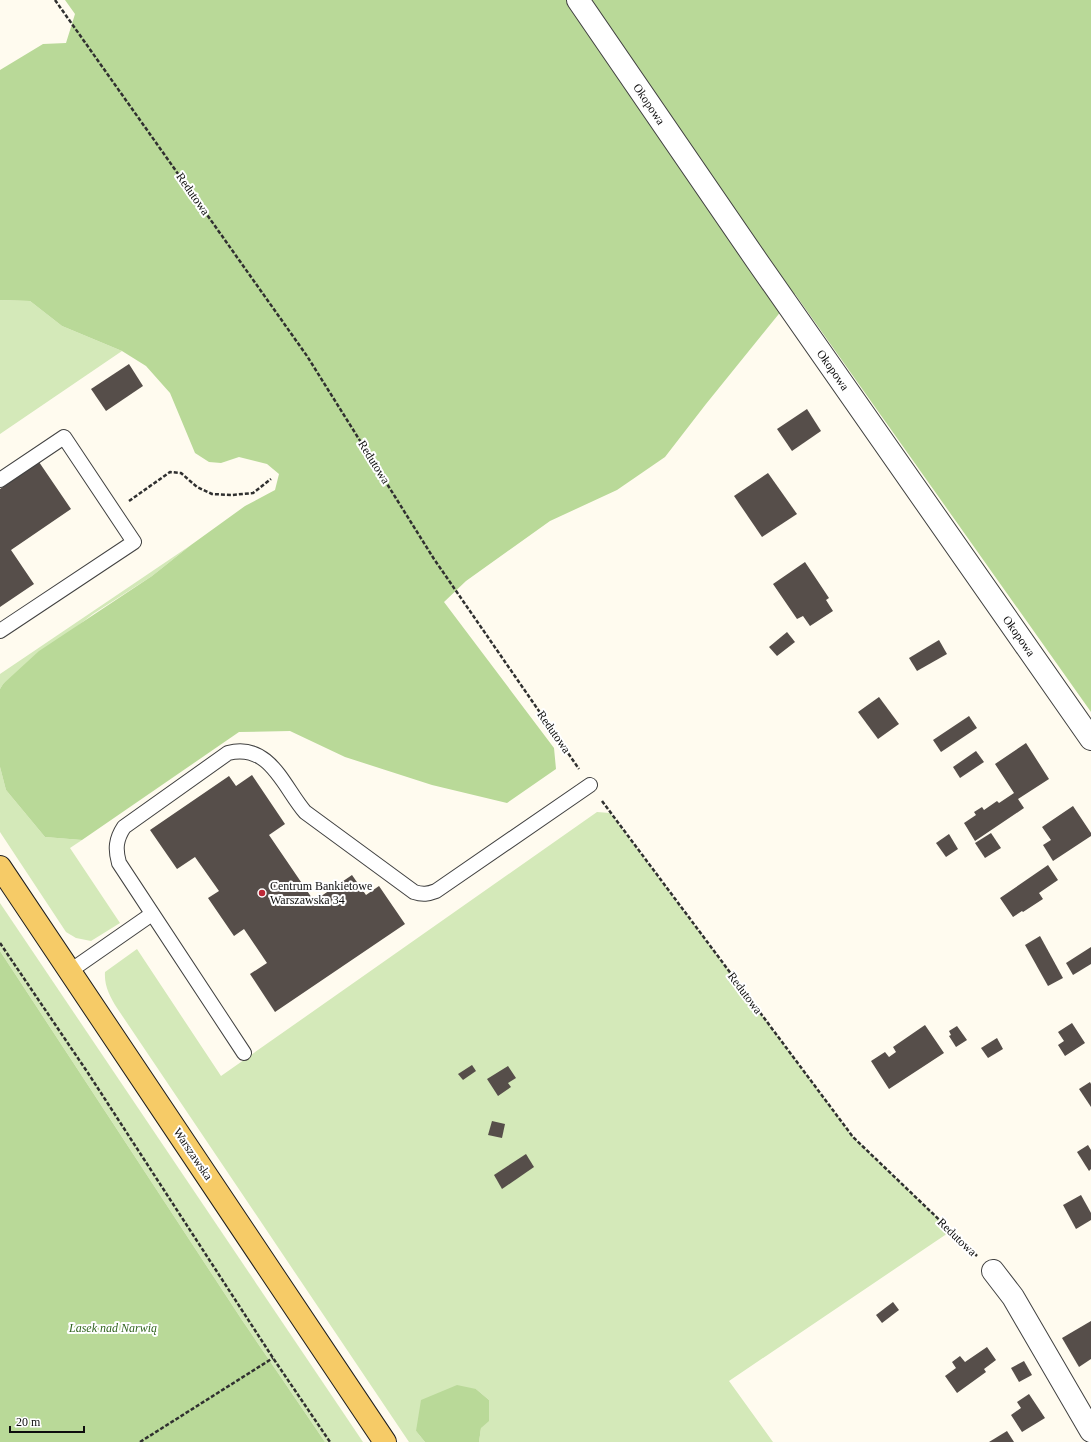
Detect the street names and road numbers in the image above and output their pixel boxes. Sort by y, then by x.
street label: Okopowa [630,81,668,128]
street label: Redutowa [173,170,213,218]
street label: Okopowa [814,347,852,394]
street label: Redutowa [355,438,393,487]
street label: Okopowa [1000,613,1038,660]
street label: Redutowa [534,708,574,756]
street label: Redutowa [725,969,766,1017]
street label: Warszawska [171,1125,216,1183]
street label: Redutowa [935,1215,980,1259]

